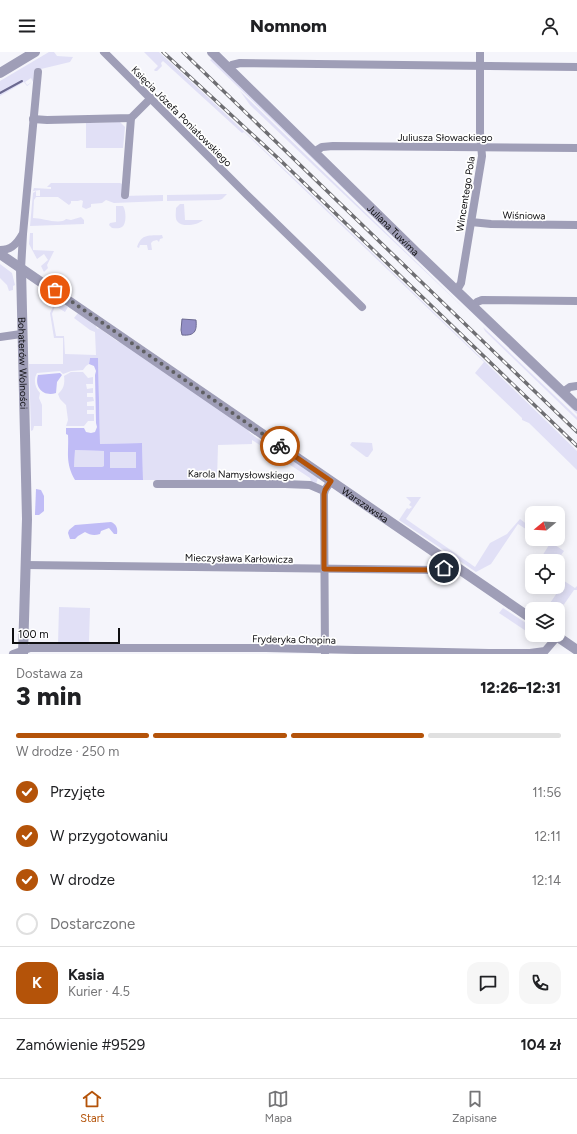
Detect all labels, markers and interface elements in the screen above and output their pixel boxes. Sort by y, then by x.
icon: menu [16,15,38,37]
text: Nomnom [250,15,327,37]
icon: person [539,15,561,37]
street label: Księcia Józefa Poniatowskiego [129,63,235,170]
street label: Juliusza Słowackiego [397,131,493,144]
street label: Wincentego Pola [453,155,478,233]
street label: Juliana Tuwima [364,202,422,259]
street label: Wiśniowa [502,209,546,222]
pin [38,273,72,307]
icon: bag [44,279,66,301]
street label: Bohaterów Wolności [15,317,30,409]
courier [260,426,300,466]
icon: bike [269,435,291,457]
street label: Karola Namysłowskiego [188,467,295,482]
street label: Warszawska [339,484,391,526]
north arrow [525,506,565,546]
map controls [525,506,565,642]
street label: Mieczysława Karłowicza [185,551,293,566]
pin [427,551,461,585]
button: locate [525,554,565,594]
icon: home [433,557,455,579]
button: layers [525,602,565,642]
scale bar [12,626,120,645]
text: 100 m [18,628,49,641]
street label: Fryderyka Chopina [252,632,336,647]
text: Dostawa za [16,666,83,681]
text: 12:26–12:31 [480,679,561,697]
text: 3 min [16,680,82,712]
text: W drodze · 250 m [16,744,119,759]
icon: check [16,781,38,803]
text: Przyjęte [50,783,105,801]
text: 11:56 [532,785,561,800]
icon: check [16,825,38,847]
text: W przygotowaniu [50,827,168,845]
text: 12:11 [534,829,561,844]
icon: check [16,869,38,891]
text: W drodze [50,871,115,889]
text: 12:14 [532,873,561,888]
text: Dostarczone [50,915,135,933]
button: chat [467,962,509,1004]
button: phone [519,962,561,1004]
text: Kasia [68,966,104,984]
text: K [32,974,42,992]
text: Kurier · 4.5 [68,984,130,999]
text: Zamówienie #9529 [16,1036,145,1054]
text: 104 zł [520,1036,561,1054]
tab: Start [80,1088,105,1125]
tab: Mapa [265,1088,292,1125]
tab: Zapisane [452,1088,497,1125]

